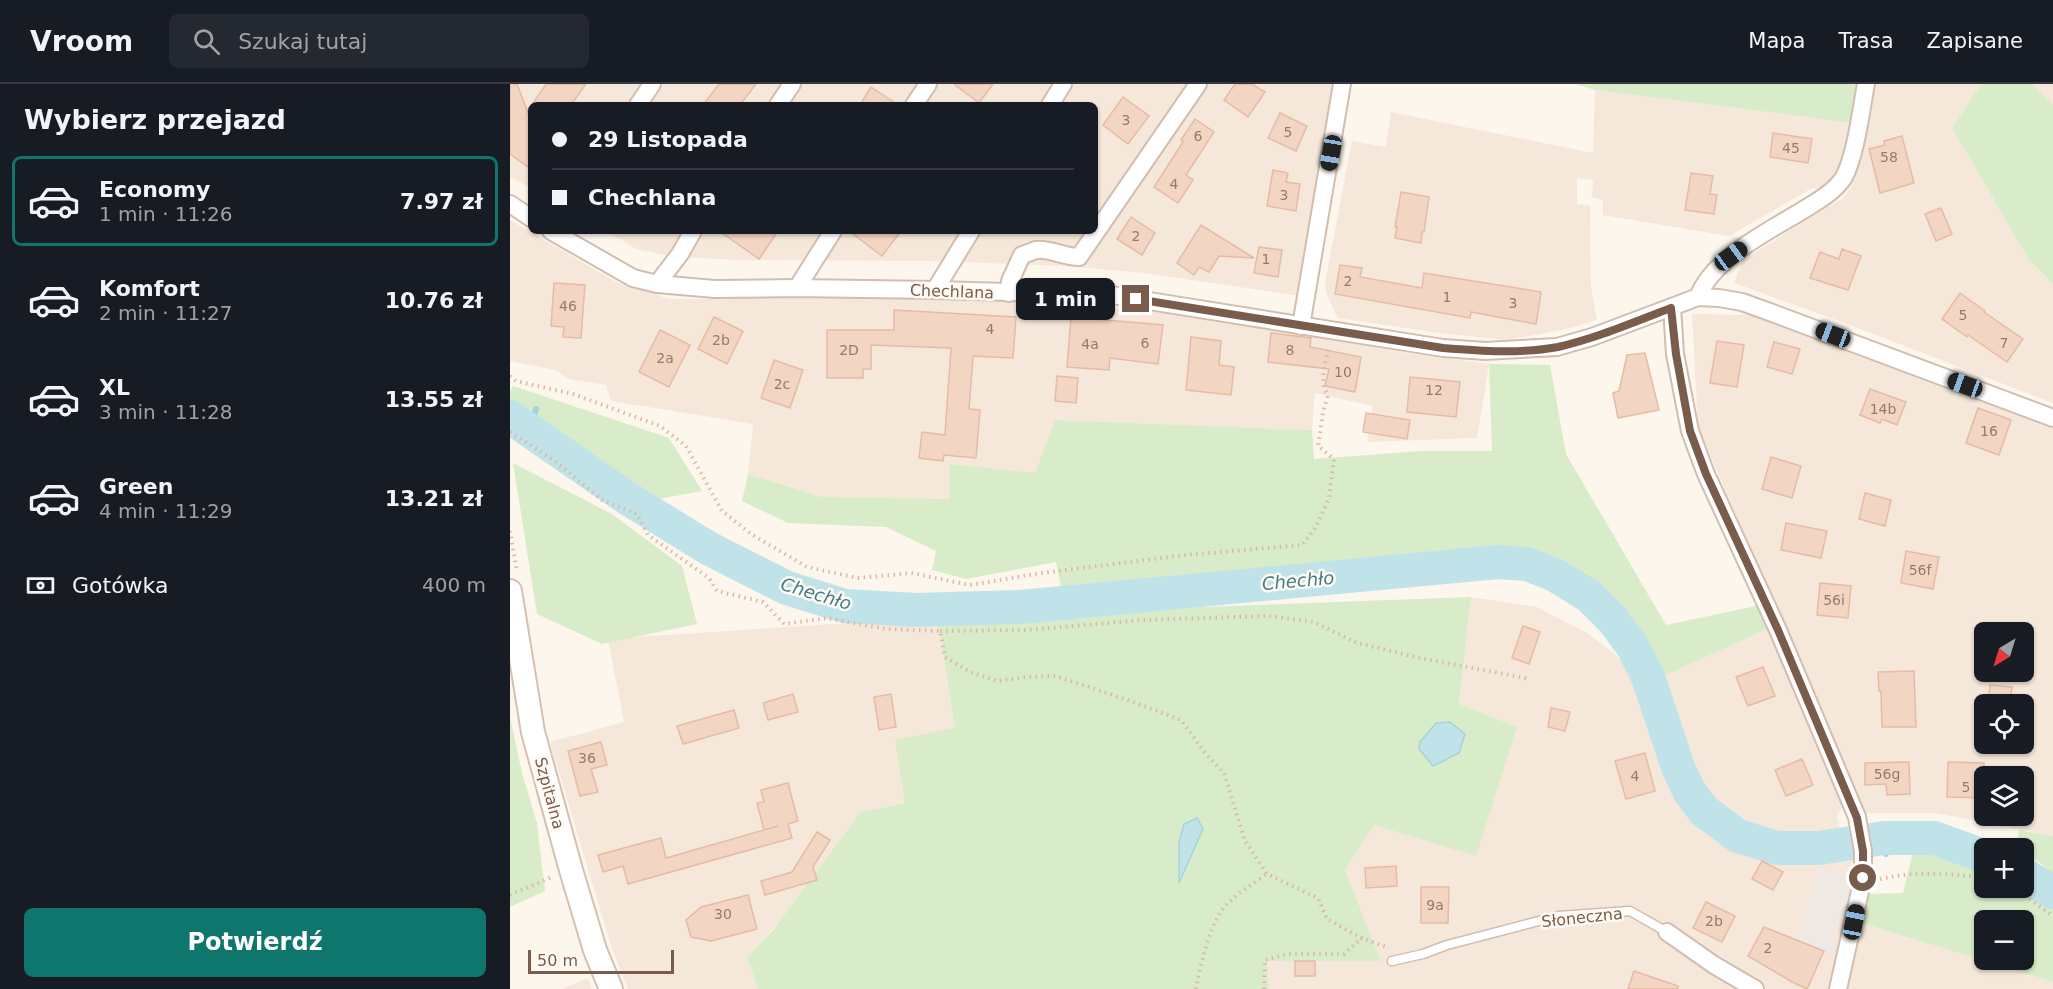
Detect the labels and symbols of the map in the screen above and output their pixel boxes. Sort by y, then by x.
house number: 3 [1122,112,1130,128]
house number: 5 [1284,124,1292,140]
house number: 6 [1194,128,1203,144]
car [1319,134,1343,172]
house number: 45 [1782,140,1800,156]
house number: 58 [1880,149,1898,165]
house number: 4 [1170,176,1179,192]
house number: 3 [1280,187,1288,203]
house number: 2 [1132,228,1140,244]
car [1711,238,1751,274]
house number: 1 [1262,251,1270,267]
house number: 2 [1344,273,1352,289]
callout: 1 min [1016,278,1115,320]
street label: Chechlana [910,281,994,302]
route end [1122,285,1149,312]
house number: 1 [1443,289,1451,305]
house number: 3 [1509,295,1517,311]
house number: 46 [559,298,577,314]
house number: 5 [1959,307,1967,323]
car [1813,320,1853,350]
house number: 4 [986,321,995,337]
house number: 2b [712,332,730,348]
house number: 6 [1141,335,1150,351]
house number: 7 [2000,335,2008,351]
house number: 4a [1081,336,1099,352]
house number: 2D [839,342,859,358]
house number: 8 [1286,342,1294,358]
house number: 2a [656,350,674,366]
house number: 10 [1334,364,1352,380]
car [1945,370,1985,400]
house number: 2c [774,376,790,392]
house number: 12 [1425,382,1443,398]
house number: 14b [1870,401,1896,417]
house number: 16 [1980,423,1998,439]
house number: 56f [1909,562,1932,578]
water label: Chechło [1261,567,1335,594]
water label: Chechło [778,573,854,614]
house number: 56i [1823,592,1845,608]
north arrow [1974,622,2034,682]
house number: 36 [578,750,596,766]
street label: Szpitalna [531,755,568,831]
house number: 56g [1874,766,1900,782]
house number: 4 [1631,768,1640,784]
house number: 5 [1962,779,1970,795]
route start [1849,864,1876,891]
house number: 9a [1426,897,1444,913]
car [1842,903,1866,941]
street label: Słoneczna [1540,904,1624,931]
house number: 30 [714,906,732,922]
house number: 2b [1705,913,1723,929]
house number: 2 [1764,940,1772,956]
scale bar [528,947,674,974]

